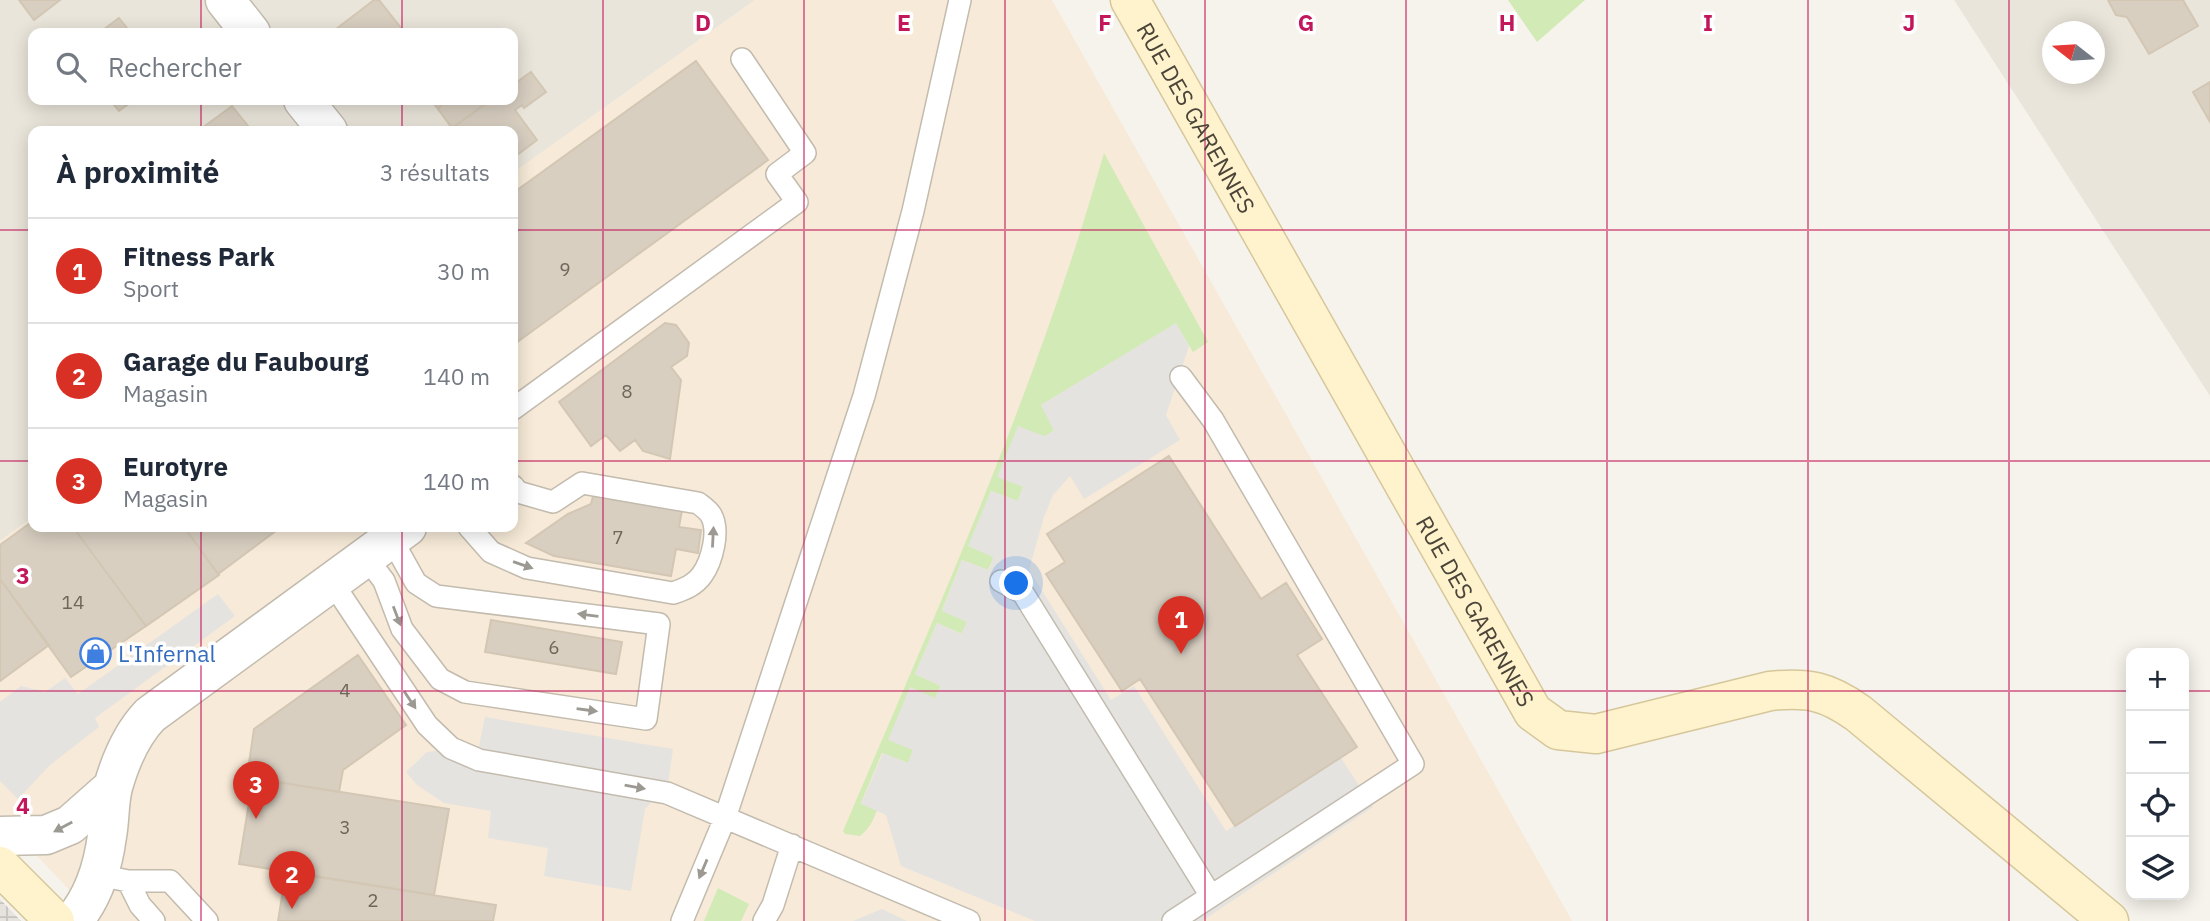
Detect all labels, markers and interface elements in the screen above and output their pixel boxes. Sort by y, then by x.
text: D [695,7,711,37]
text: E [897,7,911,37]
text: F [1098,7,1112,37]
text: G [1298,7,1314,37]
text: H [1499,7,1515,37]
text: I [1703,7,1713,37]
text: J [1903,7,1915,37]
street label: RUE DES GARENNES [1131,17,1262,218]
north arrow [2042,21,2105,84]
search box [28,28,518,105]
icon: search [52,48,90,86]
text: Rechercher [108,50,242,84]
text: À proximité [56,152,219,191]
text: 3 résultats [380,157,490,187]
text: Fitness Park [123,239,275,273]
text: 1 [72,256,86,286]
text: 30 m [437,256,490,286]
house number: 9 [559,257,571,281]
text: Sport [123,273,179,303]
text: Garage du Faubourg [123,344,369,378]
text: 2 [72,361,86,391]
text: 140 m [423,361,490,391]
text: Magasin [123,378,208,408]
house number: 8 [621,379,633,403]
text: Eurotyre [123,449,228,483]
text: 3 [72,466,86,496]
text: 140 m [423,466,490,496]
text: Magasin [123,483,208,513]
street label: RUE DES GARENNES [1410,510,1542,712]
house number: 7 [612,525,624,549]
one-way arrow [707,526,718,548]
text: 3 [16,560,30,590]
one-way arrow [513,560,534,571]
your location [999,566,1033,600]
house number: 14 [62,590,84,614]
pin: 1 [1158,596,1204,654]
one-way arrow [392,606,403,627]
one-way arrow [576,609,598,620]
house number: 6 [548,635,560,659]
shop icon: L'Infernal [78,636,112,670]
place label: L'Infernal [118,638,216,668]
map controls [2126,648,2189,900]
button: + [2126,648,2189,711]
house number: 4 [339,678,351,702]
one-way arrow [403,690,416,709]
one-way arrow [576,705,598,716]
button: − [2126,711,2189,774]
pin: 3 [233,761,279,819]
button: locate [2126,774,2189,837]
one-way arrow [624,782,646,793]
text: 4 [16,790,30,820]
house number: 3 [339,815,351,839]
one-way arrow [53,821,73,833]
button: layers [2126,837,2189,900]
pin: 2 [269,851,315,909]
one-way arrow [698,859,709,880]
house number: 2 [367,888,379,912]

